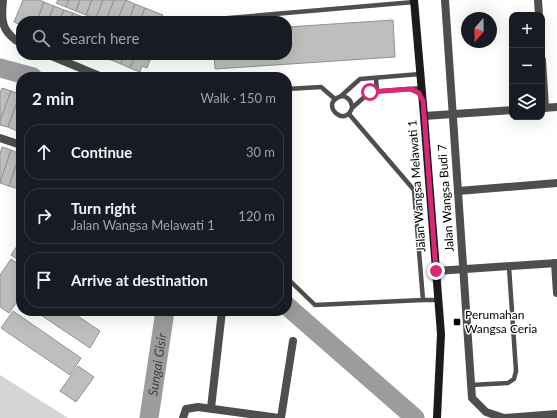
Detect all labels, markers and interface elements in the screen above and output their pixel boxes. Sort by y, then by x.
north arrow [461,12,497,48]
map controls [509,12,545,120]
button: + [509,12,545,48]
search box [16,16,292,60]
icon: search [30,27,52,49]
text: Search here [62,29,139,47]
button: − [509,48,545,84]
route start [361,83,379,101]
button: layers [509,84,545,120]
text: 2 min [32,88,74,109]
text: Walk · 150 m [200,90,276,106]
street label: Jalan Wangsa Melawati 1 [404,119,429,253]
icon: ahead [33,141,55,163]
text: Continue [71,143,132,161]
text: 30 m [246,144,275,160]
street label: Jalan Wangsa Budi 7 [434,144,457,252]
text: Turn right [71,199,136,217]
icon: right [33,205,55,227]
text: 120 m [238,208,275,224]
text: Jalan Wangsa Melawati 1 [71,217,215,233]
route end [427,262,445,280]
icon: arrive [33,269,55,291]
text: Arrive at destination [71,271,208,289]
place label: Perumahan Wangsa Ceria [465,307,537,336]
marker: Perumahan Wangsa Ceria [452,317,462,327]
water label: Sungai Gisir [144,331,170,397]

